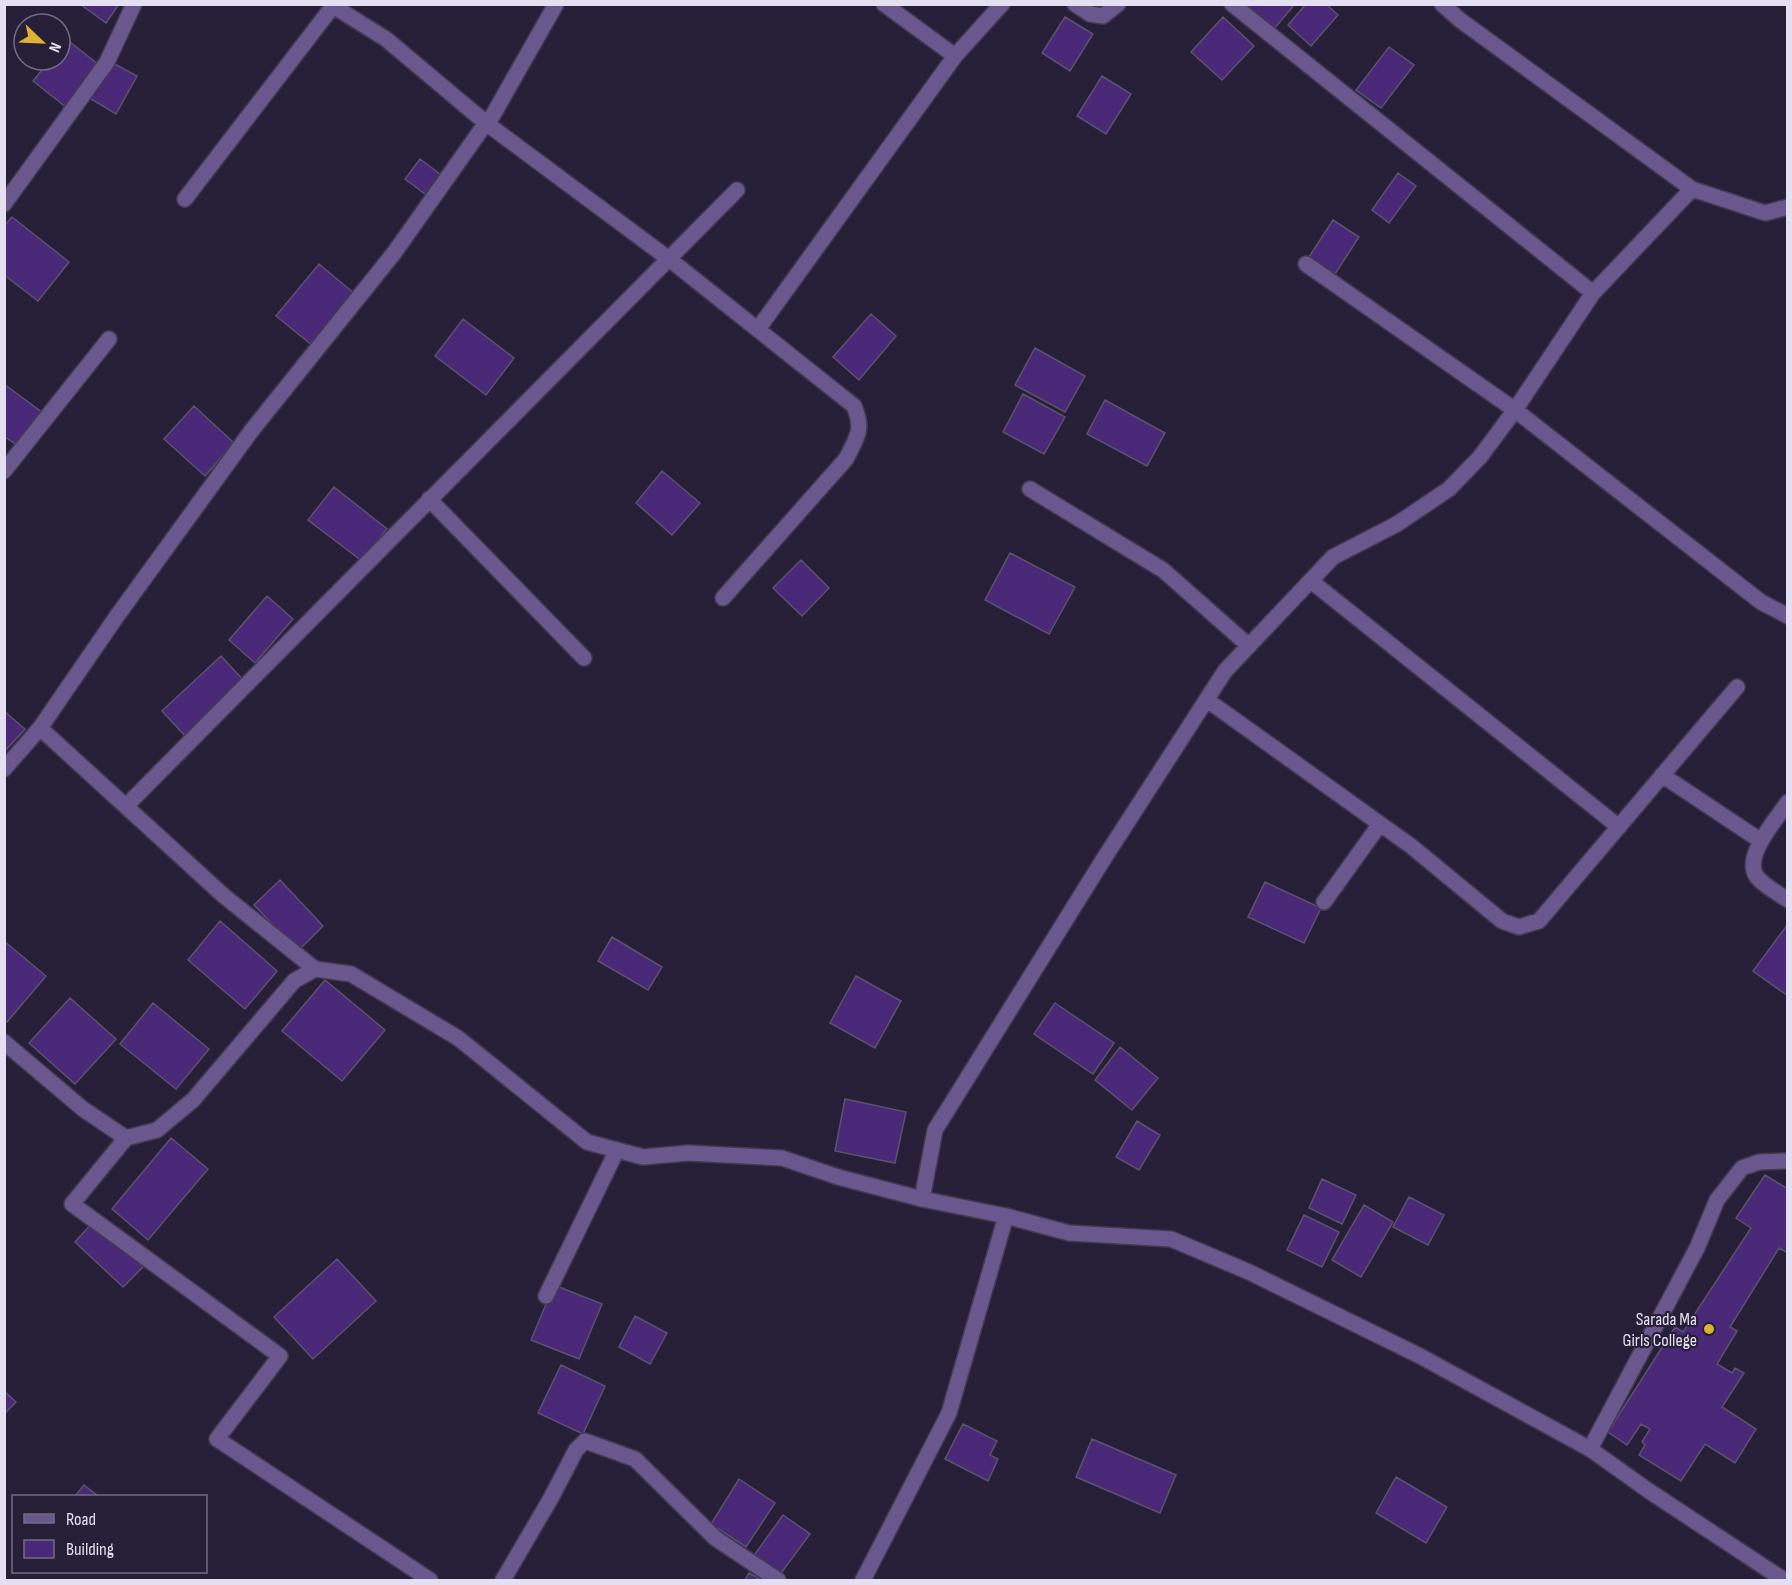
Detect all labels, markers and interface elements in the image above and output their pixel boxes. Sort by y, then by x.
north arrow [12,12,72,72]
text: N [44,40,65,55]
place label: Sarada Ma Girls College [1622,1309,1697,1351]
marker: Sarada Ma Girls College [1702,1322,1716,1336]
legend [12,1495,207,1573]
text: Road [66,1509,96,1530]
text: Building [66,1539,114,1560]

